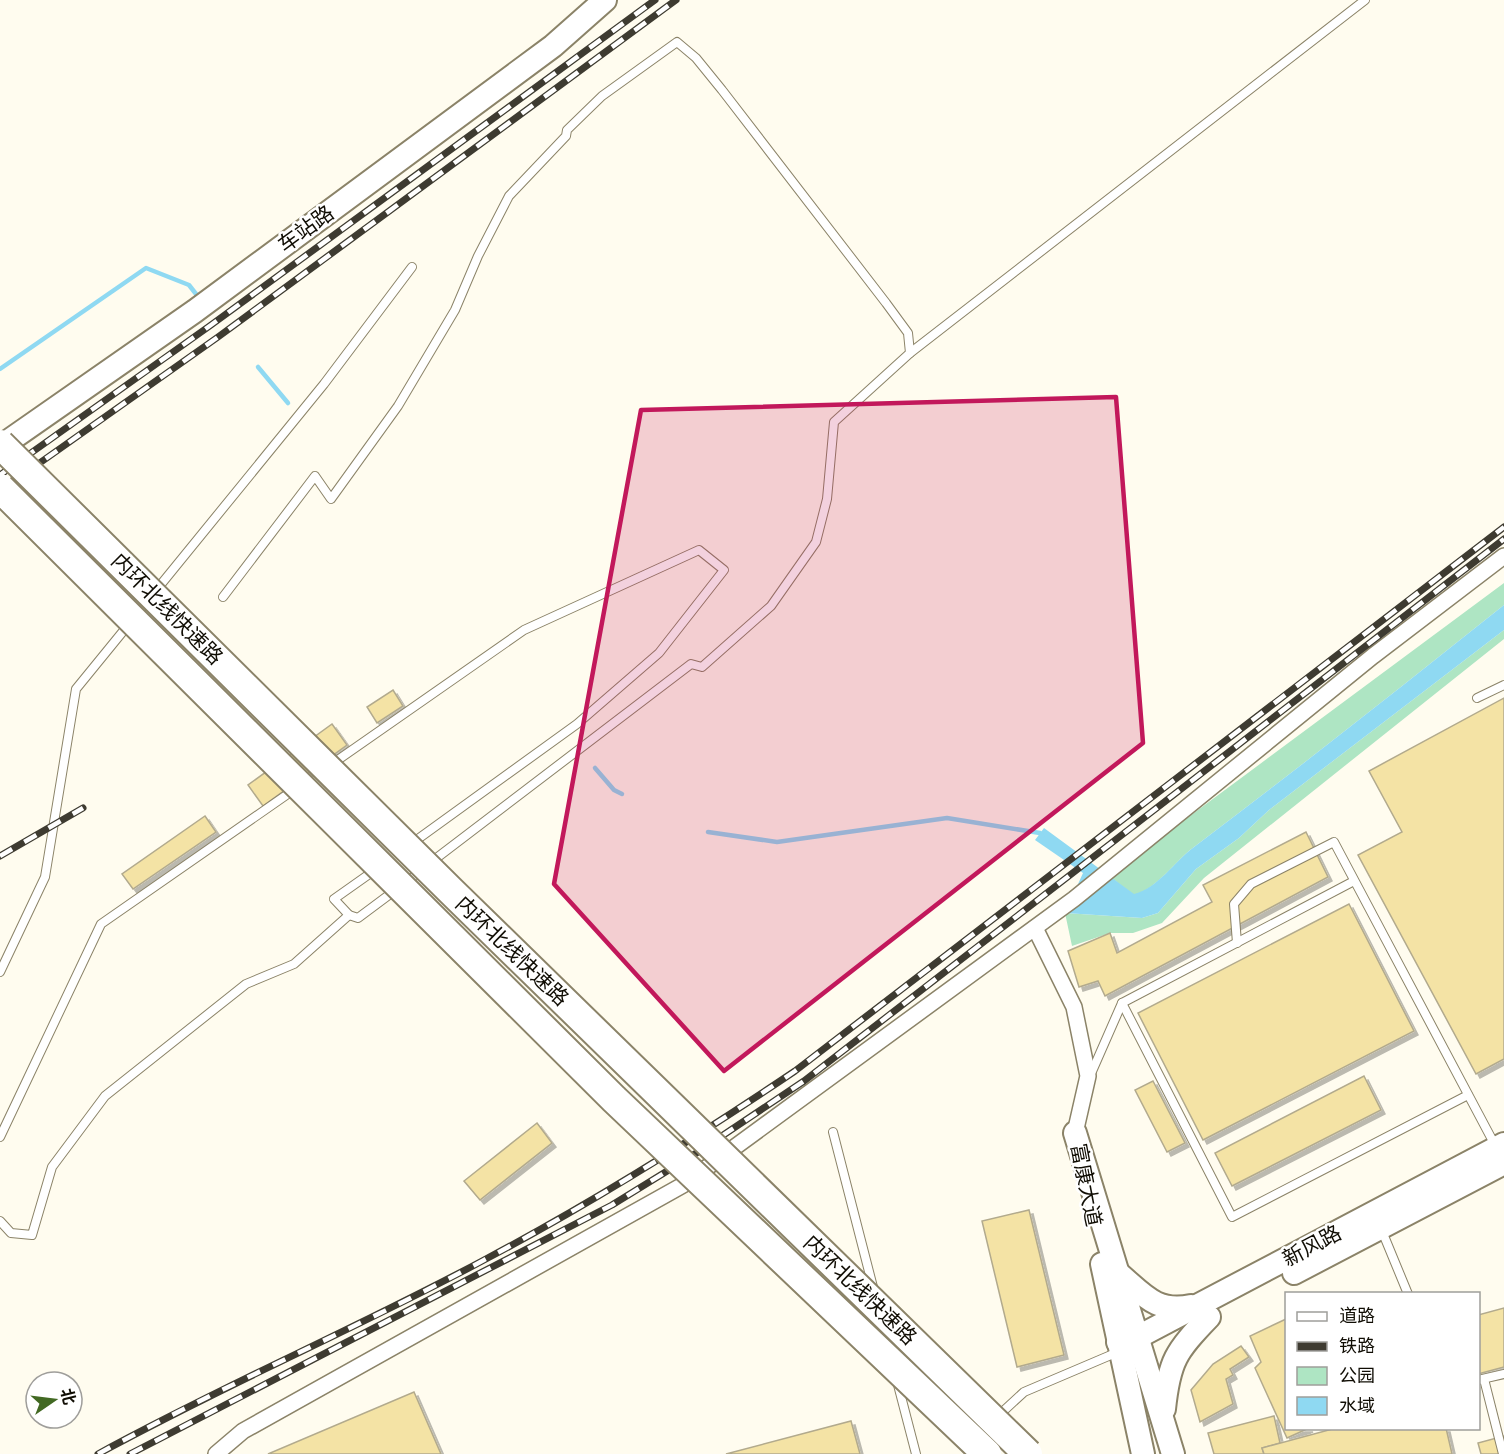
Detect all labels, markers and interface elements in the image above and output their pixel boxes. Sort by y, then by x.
street label: 车站路 [272,199,340,259]
street label: 内环北线快速路 [105,547,229,671]
street label: 内环北线快速路 [449,890,575,1012]
street label: 富康大道 [1064,1141,1108,1229]
street label: 新风路 [1278,1219,1346,1273]
street label: 内环北线快速路 [797,1229,923,1351]
legend [1285,1292,1480,1430]
text: 道路 [1339,1304,1375,1328]
text: 铁路 [1339,1334,1375,1358]
text: 公园 [1339,1364,1375,1388]
north arrow [24,1370,84,1430]
text: 北 [55,1386,80,1407]
text: 水域 [1339,1394,1375,1418]

